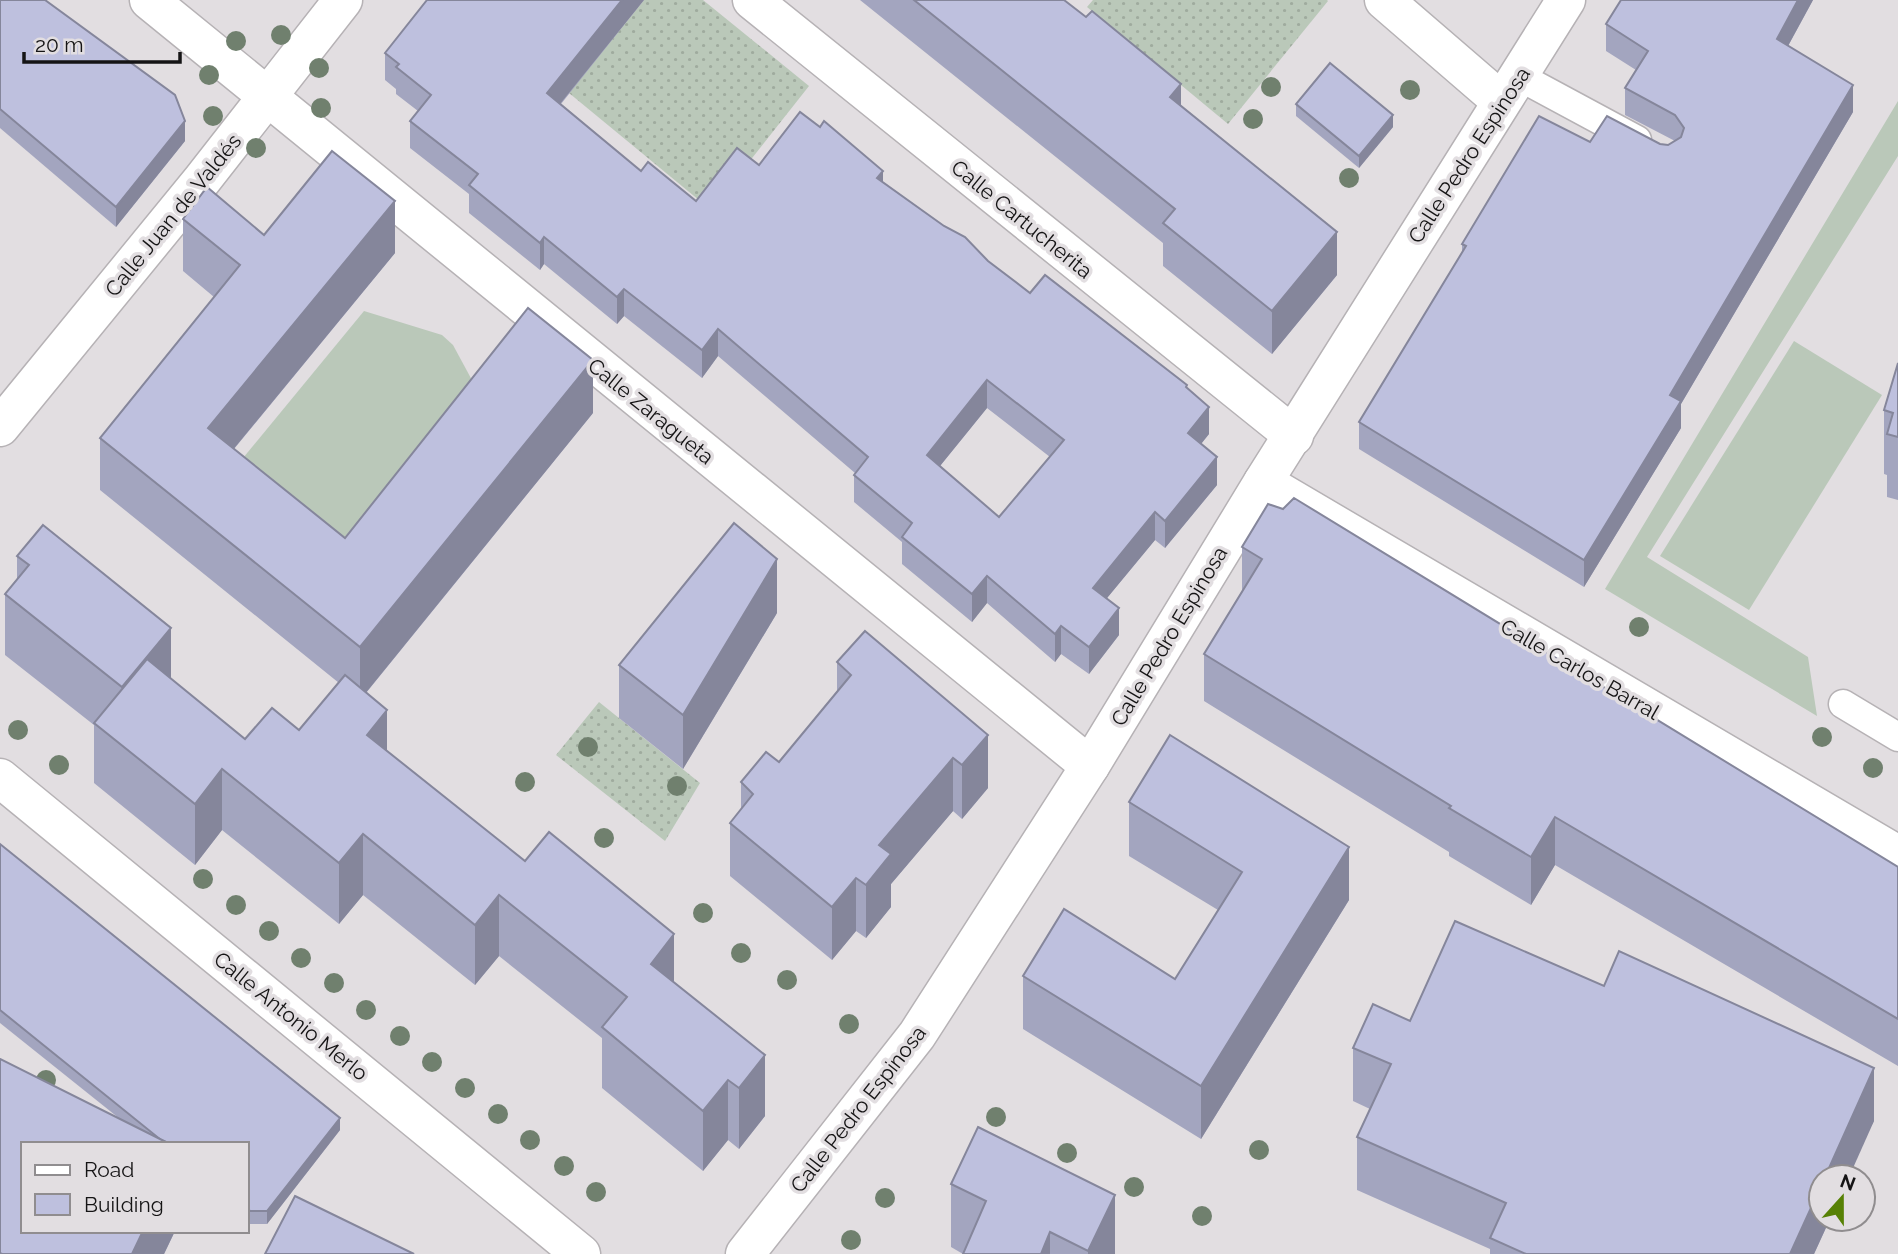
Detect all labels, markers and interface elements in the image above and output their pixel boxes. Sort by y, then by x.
scale bar [24,21,180,65]
text: 20 m [35,32,83,57]
street label: Calle Pedro Espinosa [1403,62,1535,248]
street label: Calle Juan de Valdés [100,129,246,301]
street label: Calle Cartucherita [946,154,1098,284]
street label: Calle Zaragueta [583,353,719,469]
street label: Calle Pedro Espinosa [1106,542,1232,730]
street label: Calle Carlos Barral [1496,613,1664,725]
street label: Calle Antonio Merlo [209,946,373,1086]
street label: Calle Pedro Espinosa [785,1021,931,1197]
legend [21,1142,248,1233]
text: Road [84,1157,134,1182]
north arrow [1807,1163,1877,1233]
text: N [1837,1169,1859,1195]
text: Building [84,1192,164,1217]

